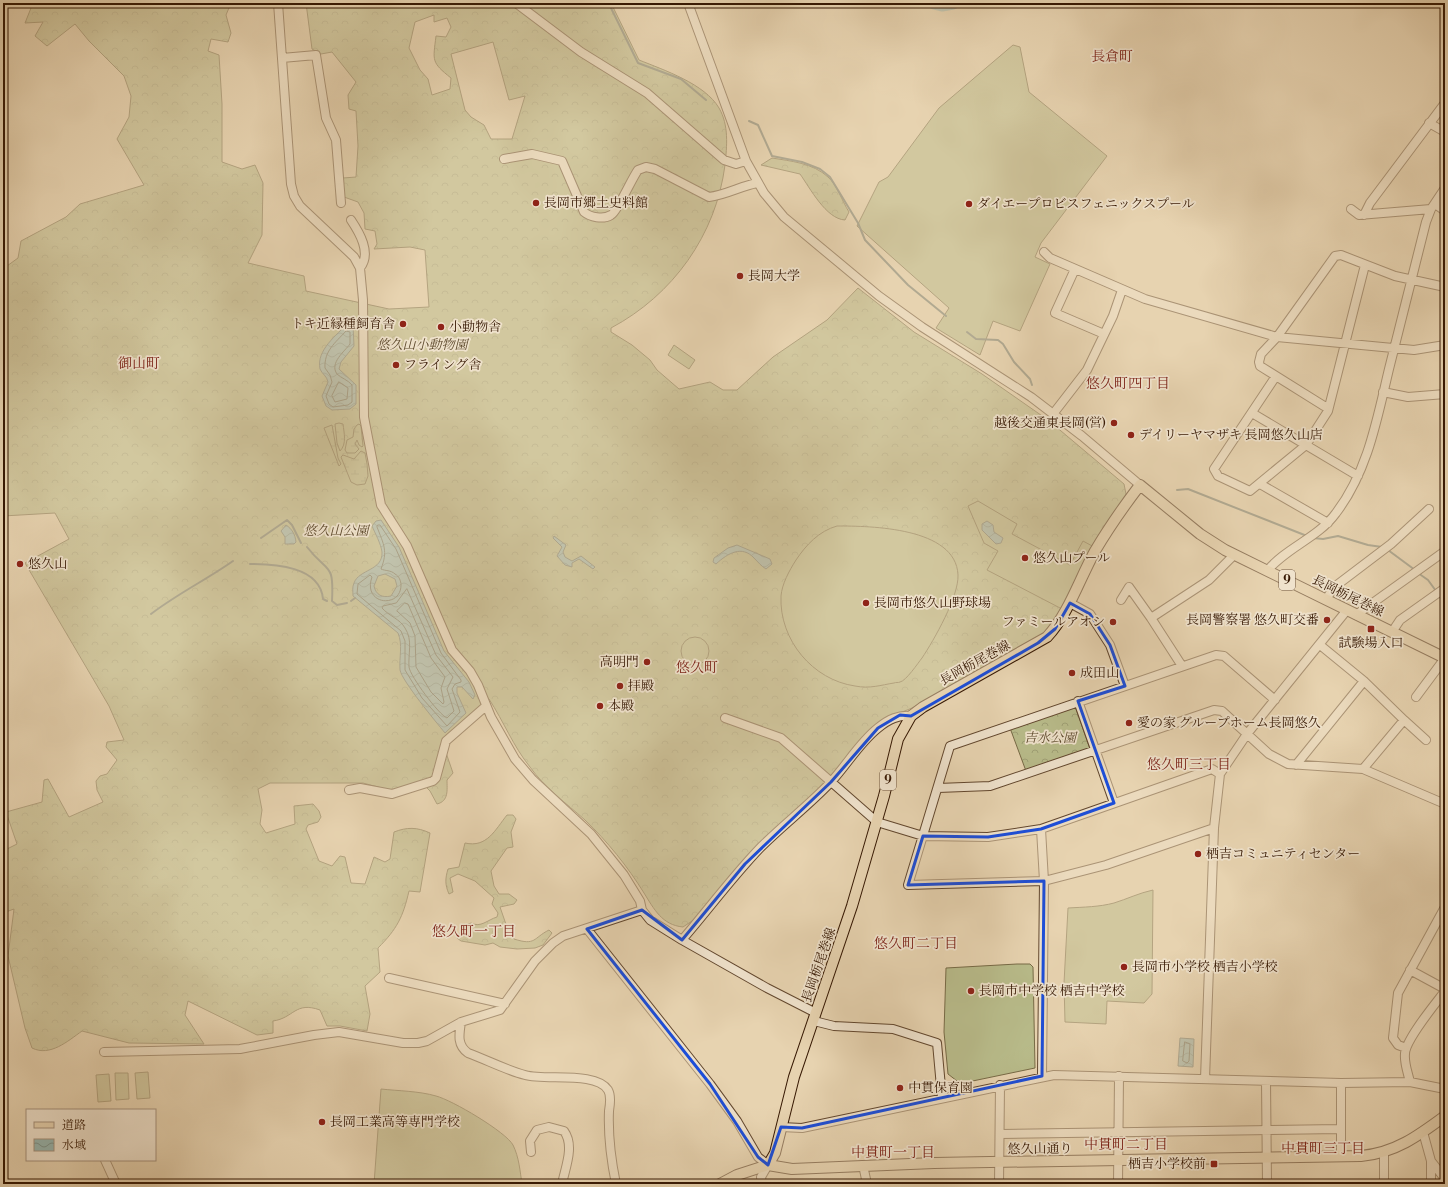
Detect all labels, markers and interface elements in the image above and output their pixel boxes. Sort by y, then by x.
district label: 長倉町 [1091,48,1133,66]
place label: 長岡市郷土史料館 [544,195,648,211]
place label: ダイエープロビスフェニックスプール [977,196,1195,212]
marker: 長岡市郷土史料館 [531,198,541,208]
marker: ダイエープロビスフェニックスプール [964,199,974,209]
place label: 長岡大学 [748,268,800,284]
marker: 長岡大学 [735,271,745,281]
place label: トキ近縁種飼育舎 [291,316,395,332]
marker: トキ近縁種飼育舎 [398,319,408,329]
place label: 小動物舎 [449,319,501,335]
marker: 小動物舎 [436,322,446,332]
park label: 悠久山小動物園 [376,337,469,353]
district label: 御山町 [118,355,160,373]
place label: フライング舎 [404,357,481,373]
marker: フライング舎 [391,360,401,370]
district label: 悠久町四丁目 [1086,375,1170,393]
place label: 越後交通東長岡(営) [994,415,1106,431]
marker: 越後交通東長岡(営) [1109,418,1119,428]
place label: デイリーヤマザキ 長岡悠久山店 [1139,427,1323,443]
marker: デイリーヤマザキ 長岡悠久山店 [1126,430,1136,440]
park label: 悠久山公園 [303,523,370,539]
place label: 悠久山プール [1033,550,1110,566]
marker: 悠久山プール [1020,553,1030,563]
place label: 悠久山 [28,556,67,572]
marker: 悠久山 [15,559,25,569]
road number: 9 [1279,570,1295,590]
street label: 長岡栃尾巻線 [1309,572,1387,620]
place label: 長岡市悠久山野球場 [874,595,991,611]
marker: 長岡市悠久山野球場 [861,598,871,608]
place label: 長岡警察署 悠久町交番 [1186,612,1319,628]
place label: ファミールアオシ [1002,614,1105,630]
marker: 長岡警察署 悠久町交番 [1322,615,1332,625]
marker: ファミールアオシ [1108,617,1118,627]
marker: 試験場入口 [1366,624,1376,634]
place label: 試験場入口 [1338,635,1404,651]
street label: 長岡栃尾巻線 [937,637,1013,689]
place label: 高明門 [600,654,639,670]
marker: 高明門 [642,657,652,667]
district label: 悠久町 [676,659,718,677]
place label: 成田山 [1080,665,1119,681]
marker: 成田山 [1067,668,1077,678]
place label: 拝殿 [628,678,654,694]
marker: 拝殿 [615,681,625,691]
place label: 本殿 [608,698,634,714]
marker: 本殿 [595,701,605,711]
place label: 愛の家 グループホーム長岡悠久 [1137,715,1321,731]
marker: 愛の家 グループホーム長岡悠久 [1124,718,1134,728]
park label: 吉水公園 [1024,730,1078,746]
district label: 悠久町三丁目 [1147,756,1231,774]
road number: 9 [880,770,896,790]
place label: 栖吉コミュニティセンター [1206,846,1360,862]
marker: 栖吉コミュニティセンター [1193,849,1203,859]
district label: 悠久町一丁目 [432,923,516,941]
street label: 長岡栃尾巻線 [799,926,839,1004]
district label: 悠久町二丁目 [874,935,958,953]
place label: 長岡市小学校 栖吉小学校 [1132,959,1278,975]
marker: 長岡市小学校 栖吉小学校 [1119,962,1129,972]
place label: 長岡市中学校 栖吉中学校 [979,983,1125,999]
marker: 長岡市中学校 栖吉中学校 [966,986,976,996]
place label: 中貫保育園 [908,1080,973,1096]
marker: 中貫保育園 [895,1083,905,1093]
legend [26,1109,156,1161]
place label: 長岡工業高等専門学校 [330,1114,460,1130]
marker: 長岡工業高等専門学校 [317,1117,327,1127]
text: 道路 [62,1118,86,1133]
district label: 中貫町二丁目 [1084,1136,1168,1154]
text: 水域 [62,1138,86,1153]
street label: 悠久山通り [1007,1140,1073,1158]
district label: 中貫町三丁目 [1281,1140,1365,1158]
district label: 中貫町一丁目 [851,1144,935,1162]
place label: 栖吉小学校前 [1128,1156,1206,1172]
marker: 栖吉小学校前 [1209,1159,1219,1169]

